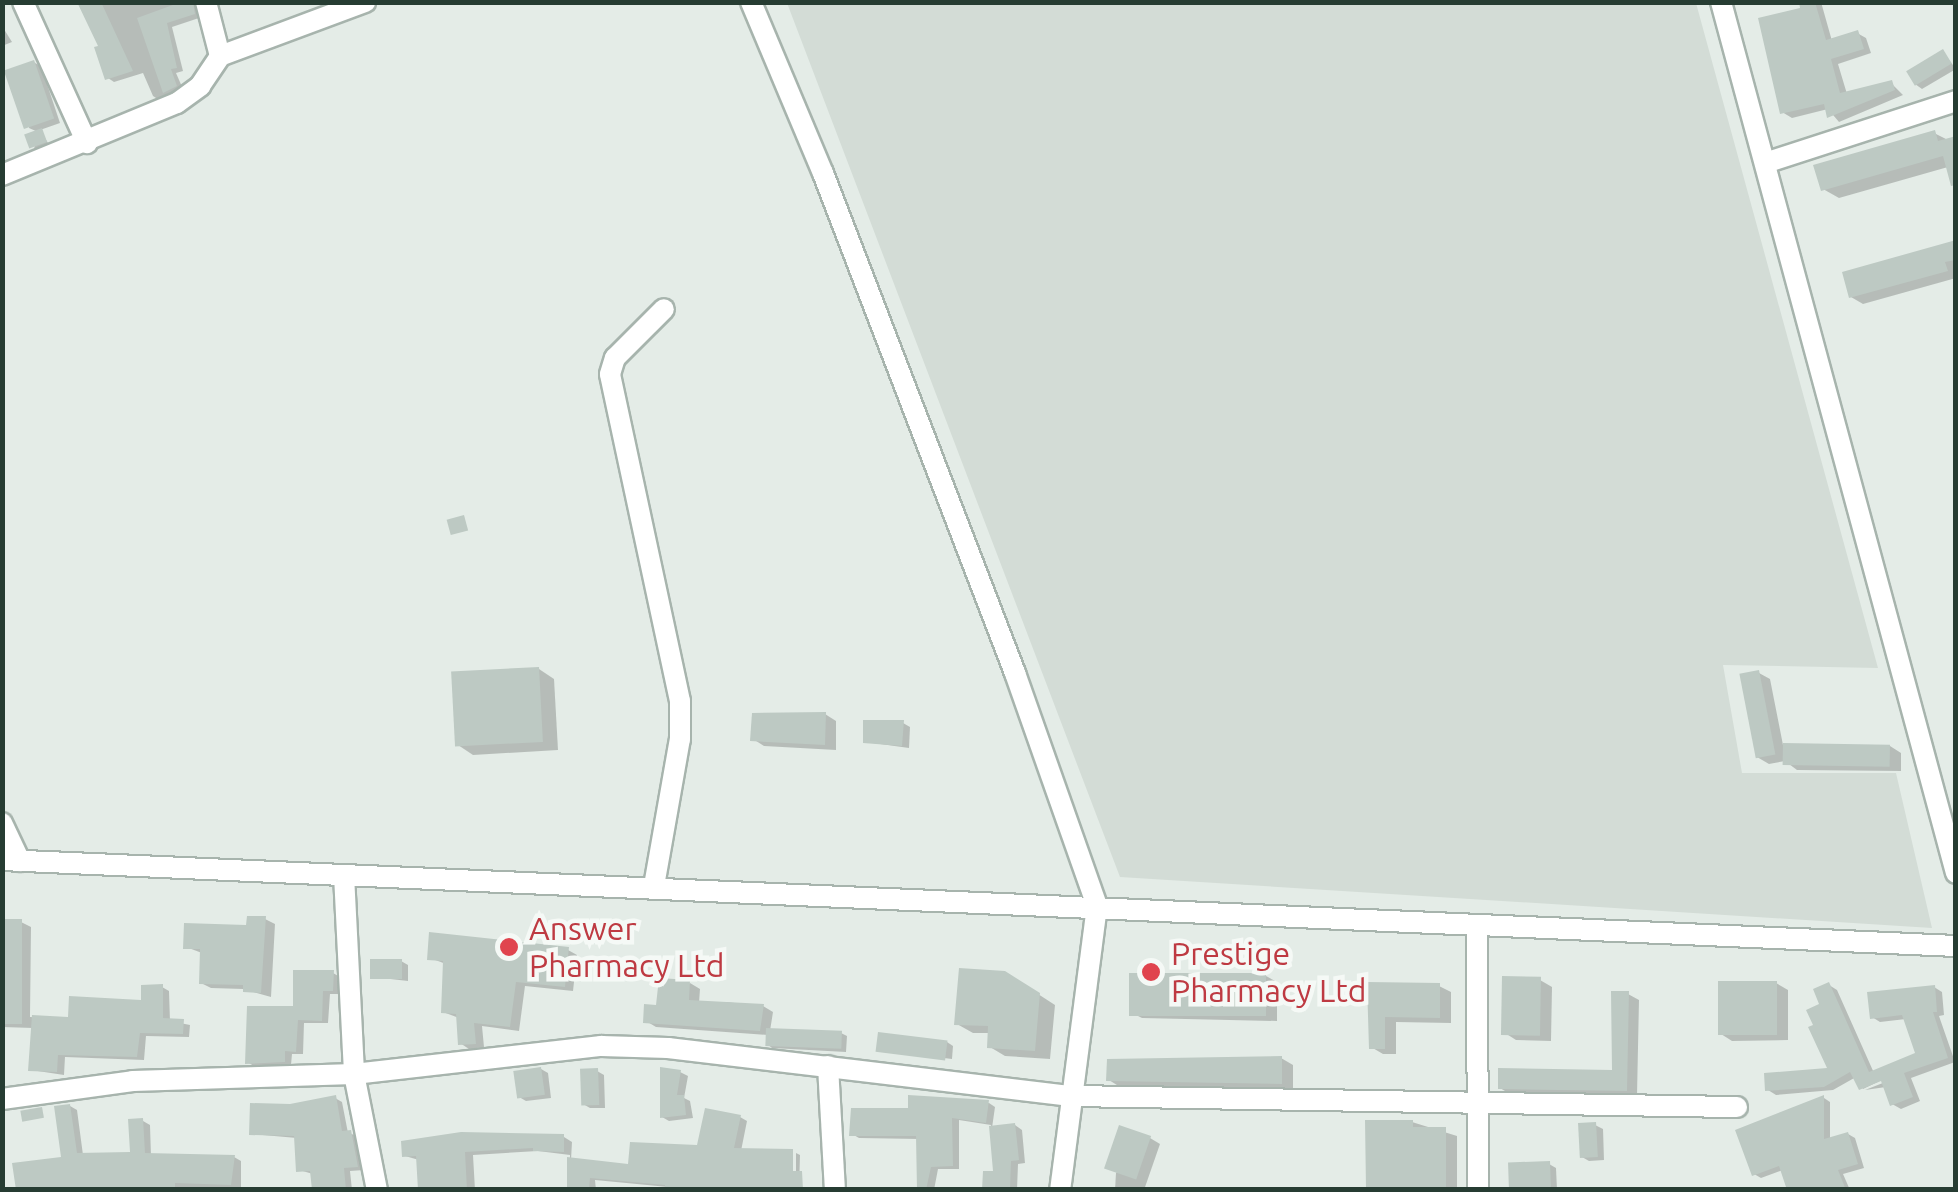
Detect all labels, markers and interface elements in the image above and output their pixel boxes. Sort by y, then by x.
place label: Answer Pharmacy Ltd [529,910,725,985]
place label: Prestige Pharmacy Ltd [1171,935,1367,1010]
marker: Answer Pharmacy Ltd [498,936,520,958]
marker: Prestige Pharmacy Ltd [1140,961,1162,983]

